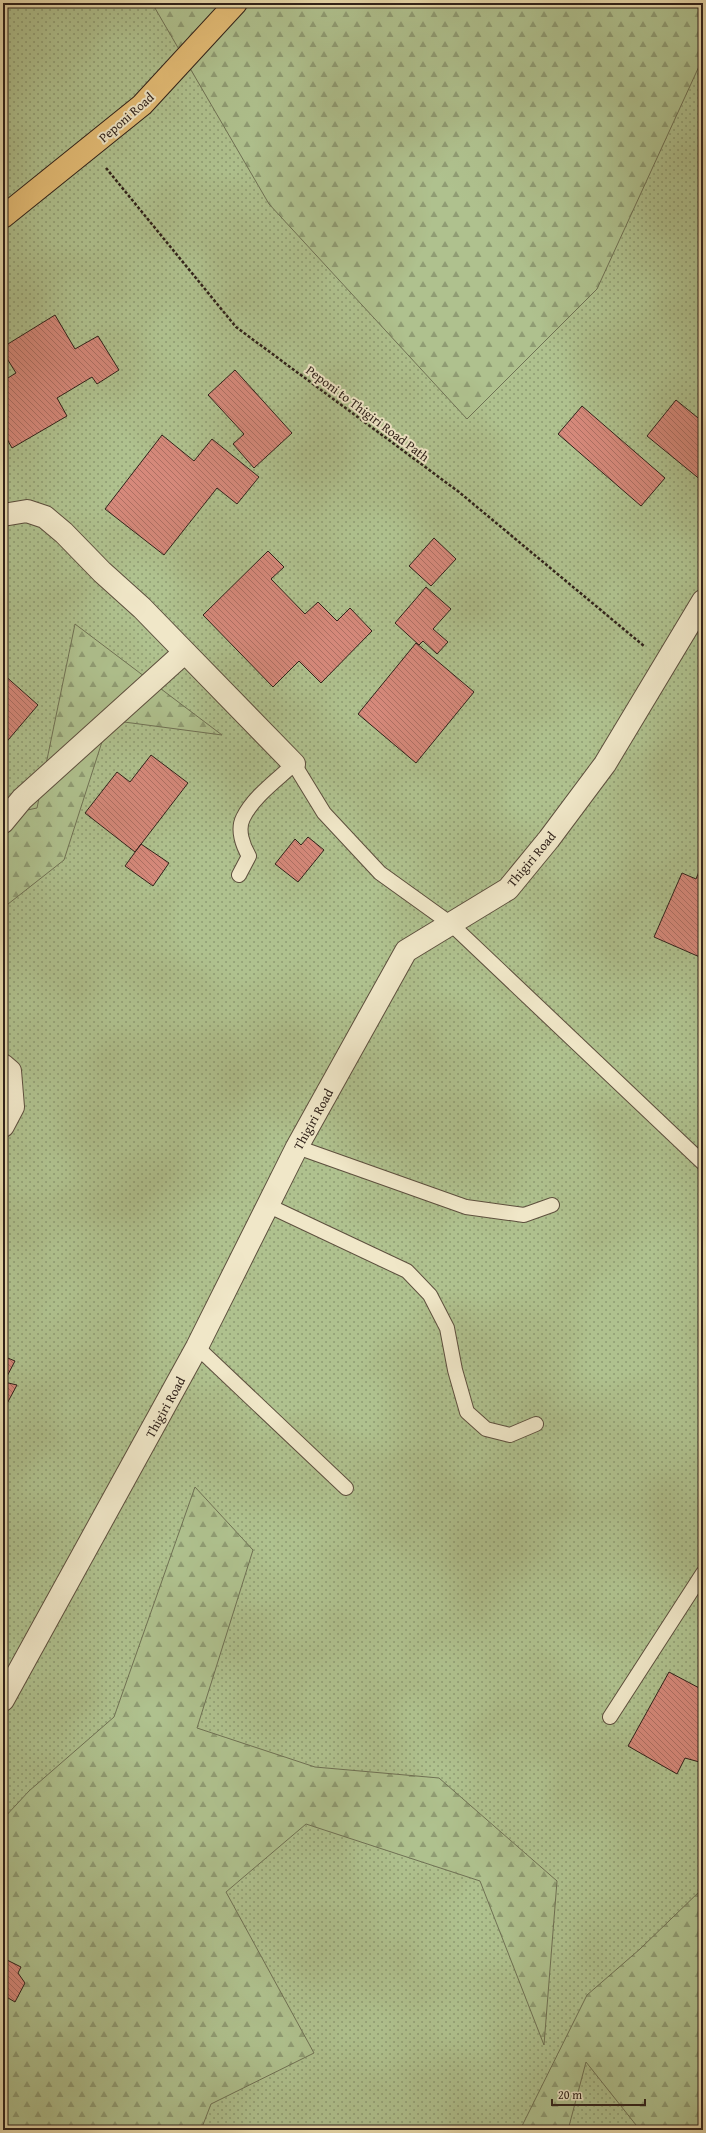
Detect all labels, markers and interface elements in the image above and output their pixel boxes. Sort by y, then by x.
street label: Peponi Road [95,88,158,147]
street label: Peponi to Thigiri Road Path [302,361,434,467]
street label: Thigiri Road [502,827,560,891]
street label: Thigiri Road [289,1085,338,1153]
street label: Thigiri Road [141,1373,190,1441]
scale bar [552,2081,645,2107]
text: 20 m [558,2086,582,2103]

